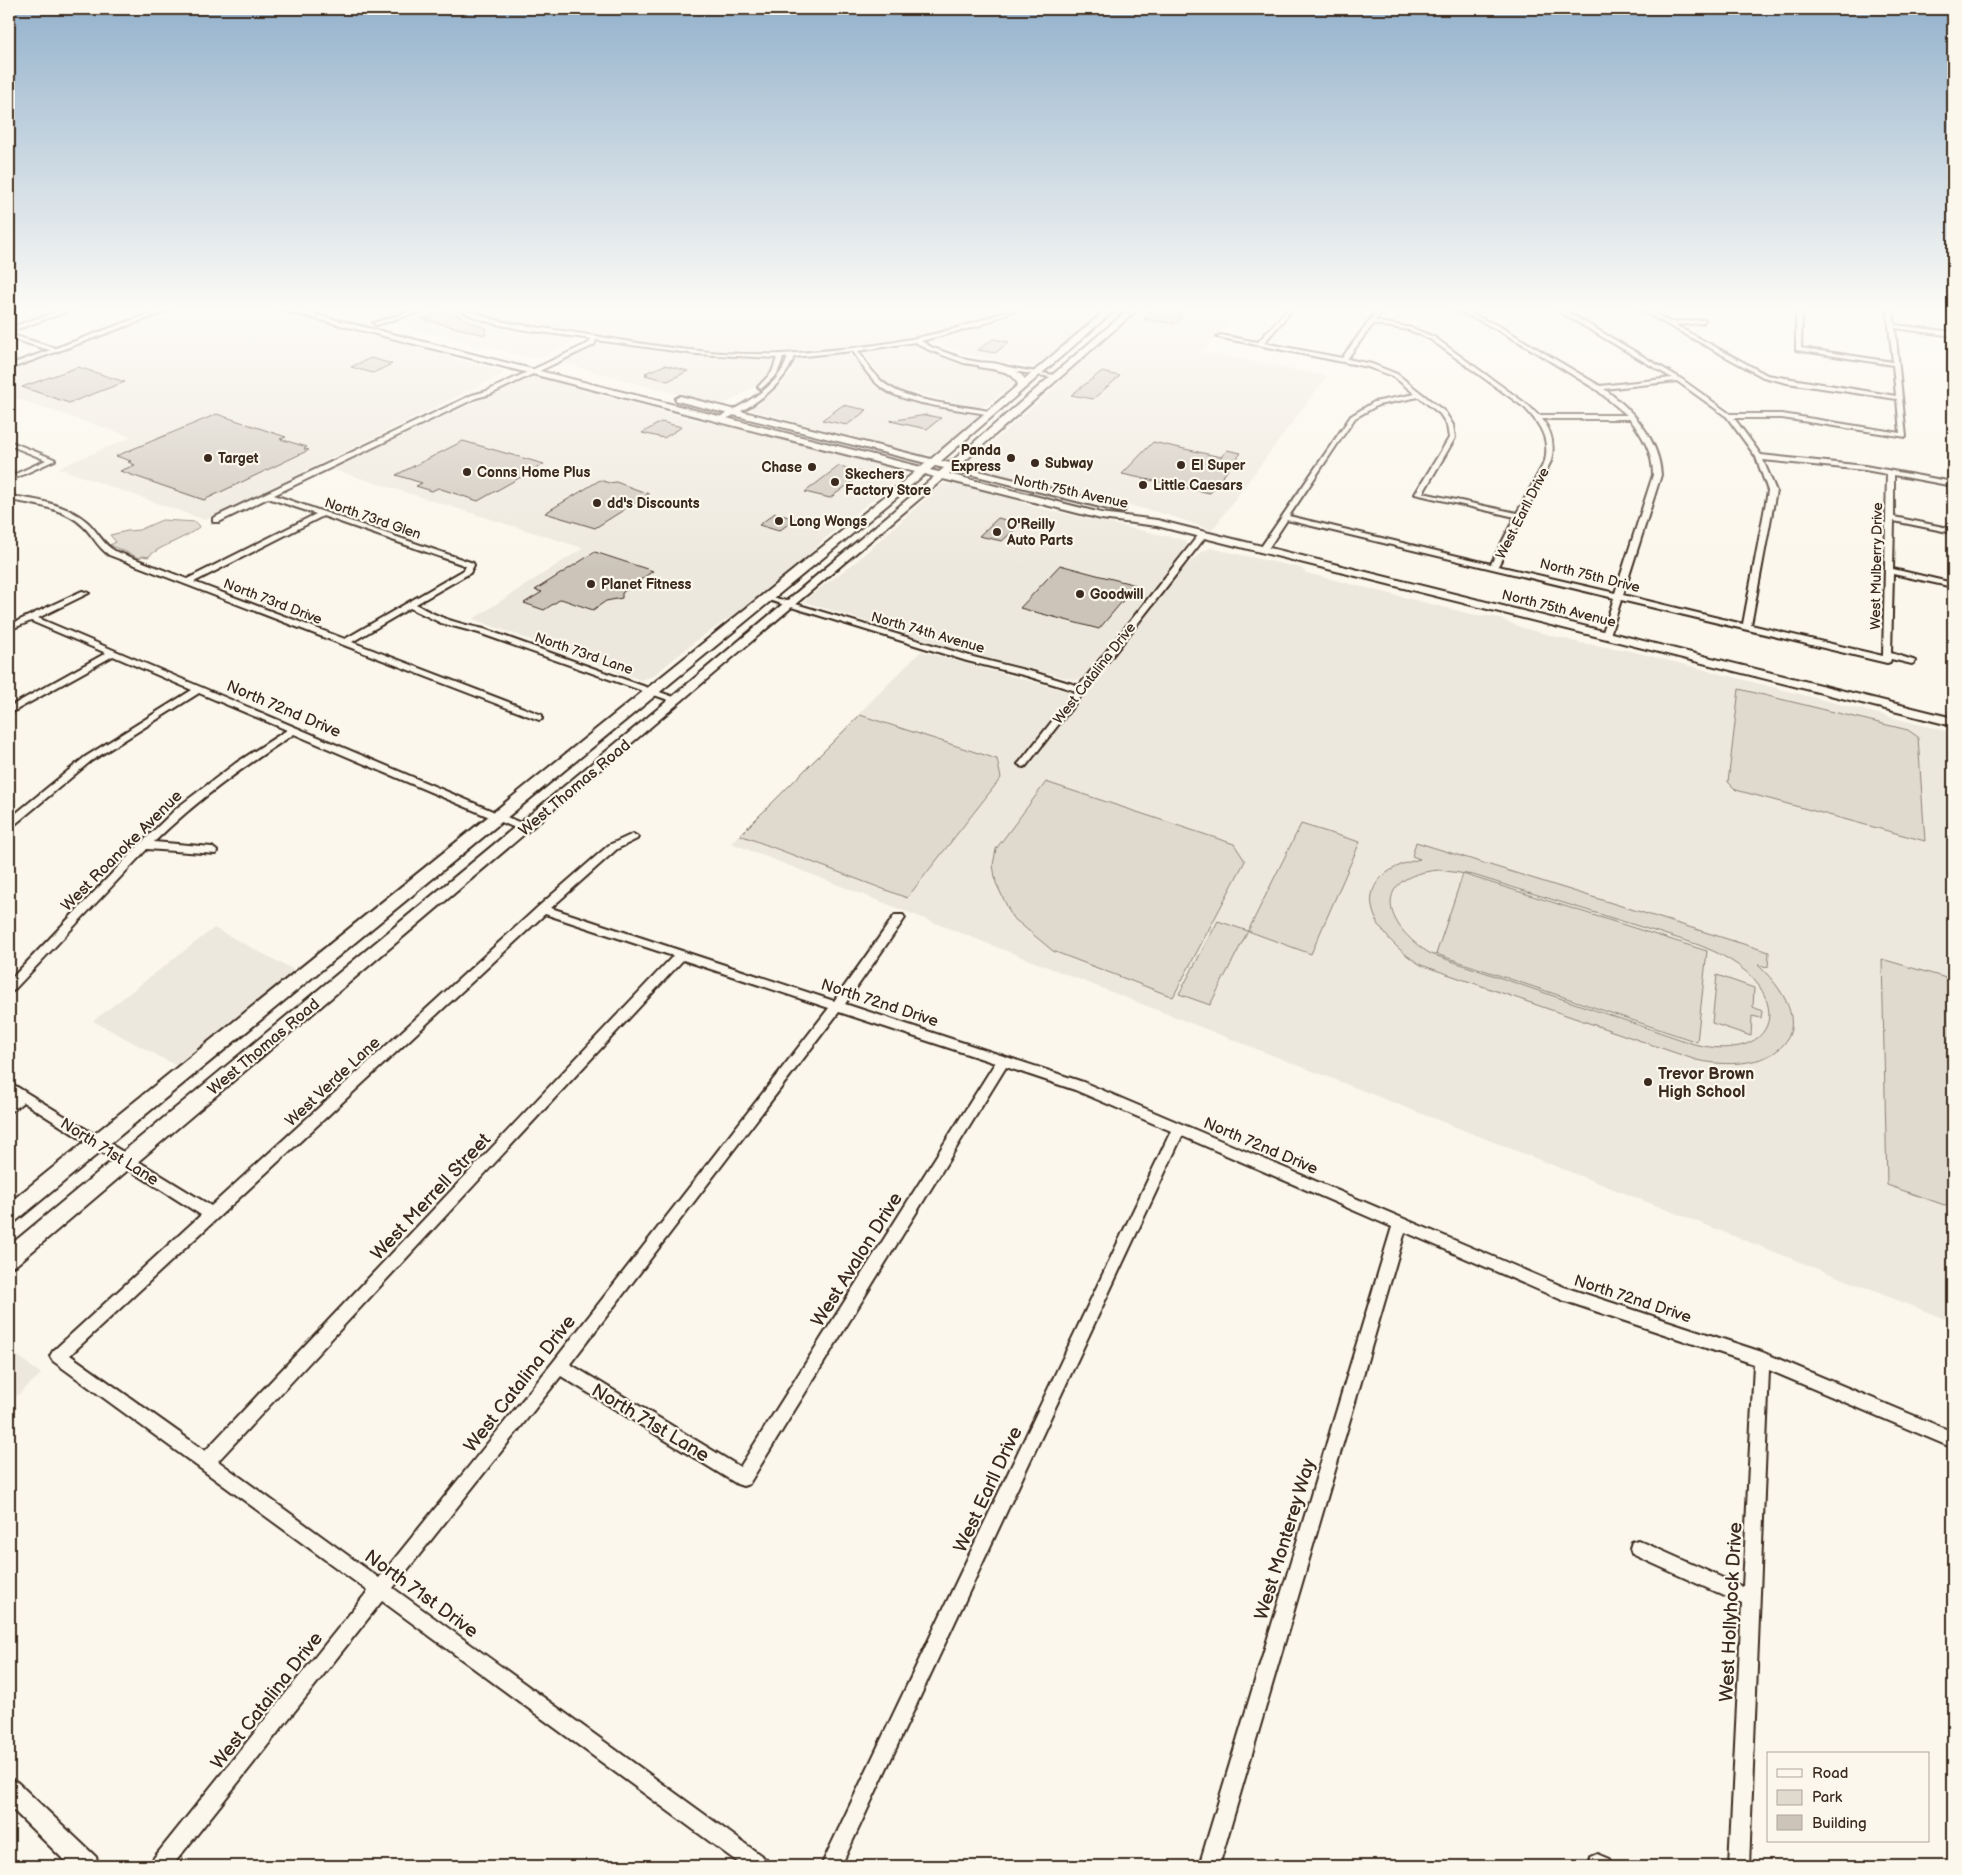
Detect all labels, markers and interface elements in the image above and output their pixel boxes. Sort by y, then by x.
place label: Panda Express [951,442,1001,475]
place label: Target [218,450,259,467]
marker: Target [202,452,214,464]
marker: Panda Express [1005,452,1017,464]
place label: Subway [1045,455,1094,472]
marker: Subway [1029,457,1041,469]
place label: El Super [1191,457,1246,474]
place label: Chase [761,459,802,476]
marker: El Super [1175,459,1187,471]
marker: Chase [806,461,818,473]
place label: Conns Home Plus [477,464,590,481]
street label: West Earll Drive [1492,465,1553,562]
marker: Conns Home Plus [461,466,473,478]
place label: Skechers Factory Store [845,466,931,499]
street label: North 75th Avenue [1012,471,1130,512]
marker: Skechers Factory Store [829,476,841,488]
place label: Little Caesars [1153,477,1243,494]
marker: Little Caesars [1137,479,1149,491]
street label: North 73rd Glen [322,494,423,543]
place label: dd's Discounts [607,495,700,512]
marker: dd's Discounts [591,497,603,509]
street label: West Mulberry Drive [1867,502,1886,630]
place label: Long Wongs [789,513,867,530]
marker: Long Wongs [773,515,785,527]
place label: O'Reilly Auto Parts [1006,516,1073,549]
marker: O'Reilly Auto Parts [991,526,1003,538]
street label: North 75th Drive [1538,555,1642,596]
street label: North 73rd Drive [221,575,324,628]
place label: Planet Fitness [601,576,691,593]
marker: Planet Fitness [585,578,597,590]
place label: Goodwill [1090,586,1144,603]
street label: North 75th Avenue [1500,586,1618,631]
marker: Goodwill [1074,588,1086,600]
street label: North 74th Avenue [869,608,987,657]
street label: West Catalina Drive [1050,619,1139,727]
street label: North 73rd Lane [532,629,635,678]
street label: North 72nd Drive [223,677,344,742]
street label: West Thomas Road [515,736,635,840]
street label: West Roanoke Avenue [58,786,187,915]
street label: North 72nd Drive [819,976,941,1031]
street label: West Thomas Road [204,995,324,1099]
street label: West Verde Lane [282,1033,385,1131]
place label: Trevor Brown High School [1658,1065,1754,1102]
marker: Trevor Brown High School [1642,1076,1654,1088]
street label: North 71st Lane [57,1114,162,1190]
street label: North 72nd Drive [1200,1114,1321,1179]
street label: West Merrell Street [366,1129,496,1265]
street label: West Avalon Drive [807,1188,908,1331]
street label: North 72nd Drive [1572,1272,1694,1327]
street label: West Catalina Drive [459,1311,581,1457]
street label: North 71st Lane [587,1379,713,1467]
street label: West Earll Drive [949,1423,1028,1556]
street label: West Monterey Way [1250,1456,1321,1623]
street label: West Hollyhock Drive [1715,1522,1748,1703]
street label: North 71st Drive [360,1545,482,1643]
street label: West Catalina Drive [206,1628,328,1774]
legend [1767,1752,1930,1842]
text: Road [1812,1764,1848,1783]
text: Park [1812,1788,1843,1807]
text: Building [1812,1814,1867,1833]

